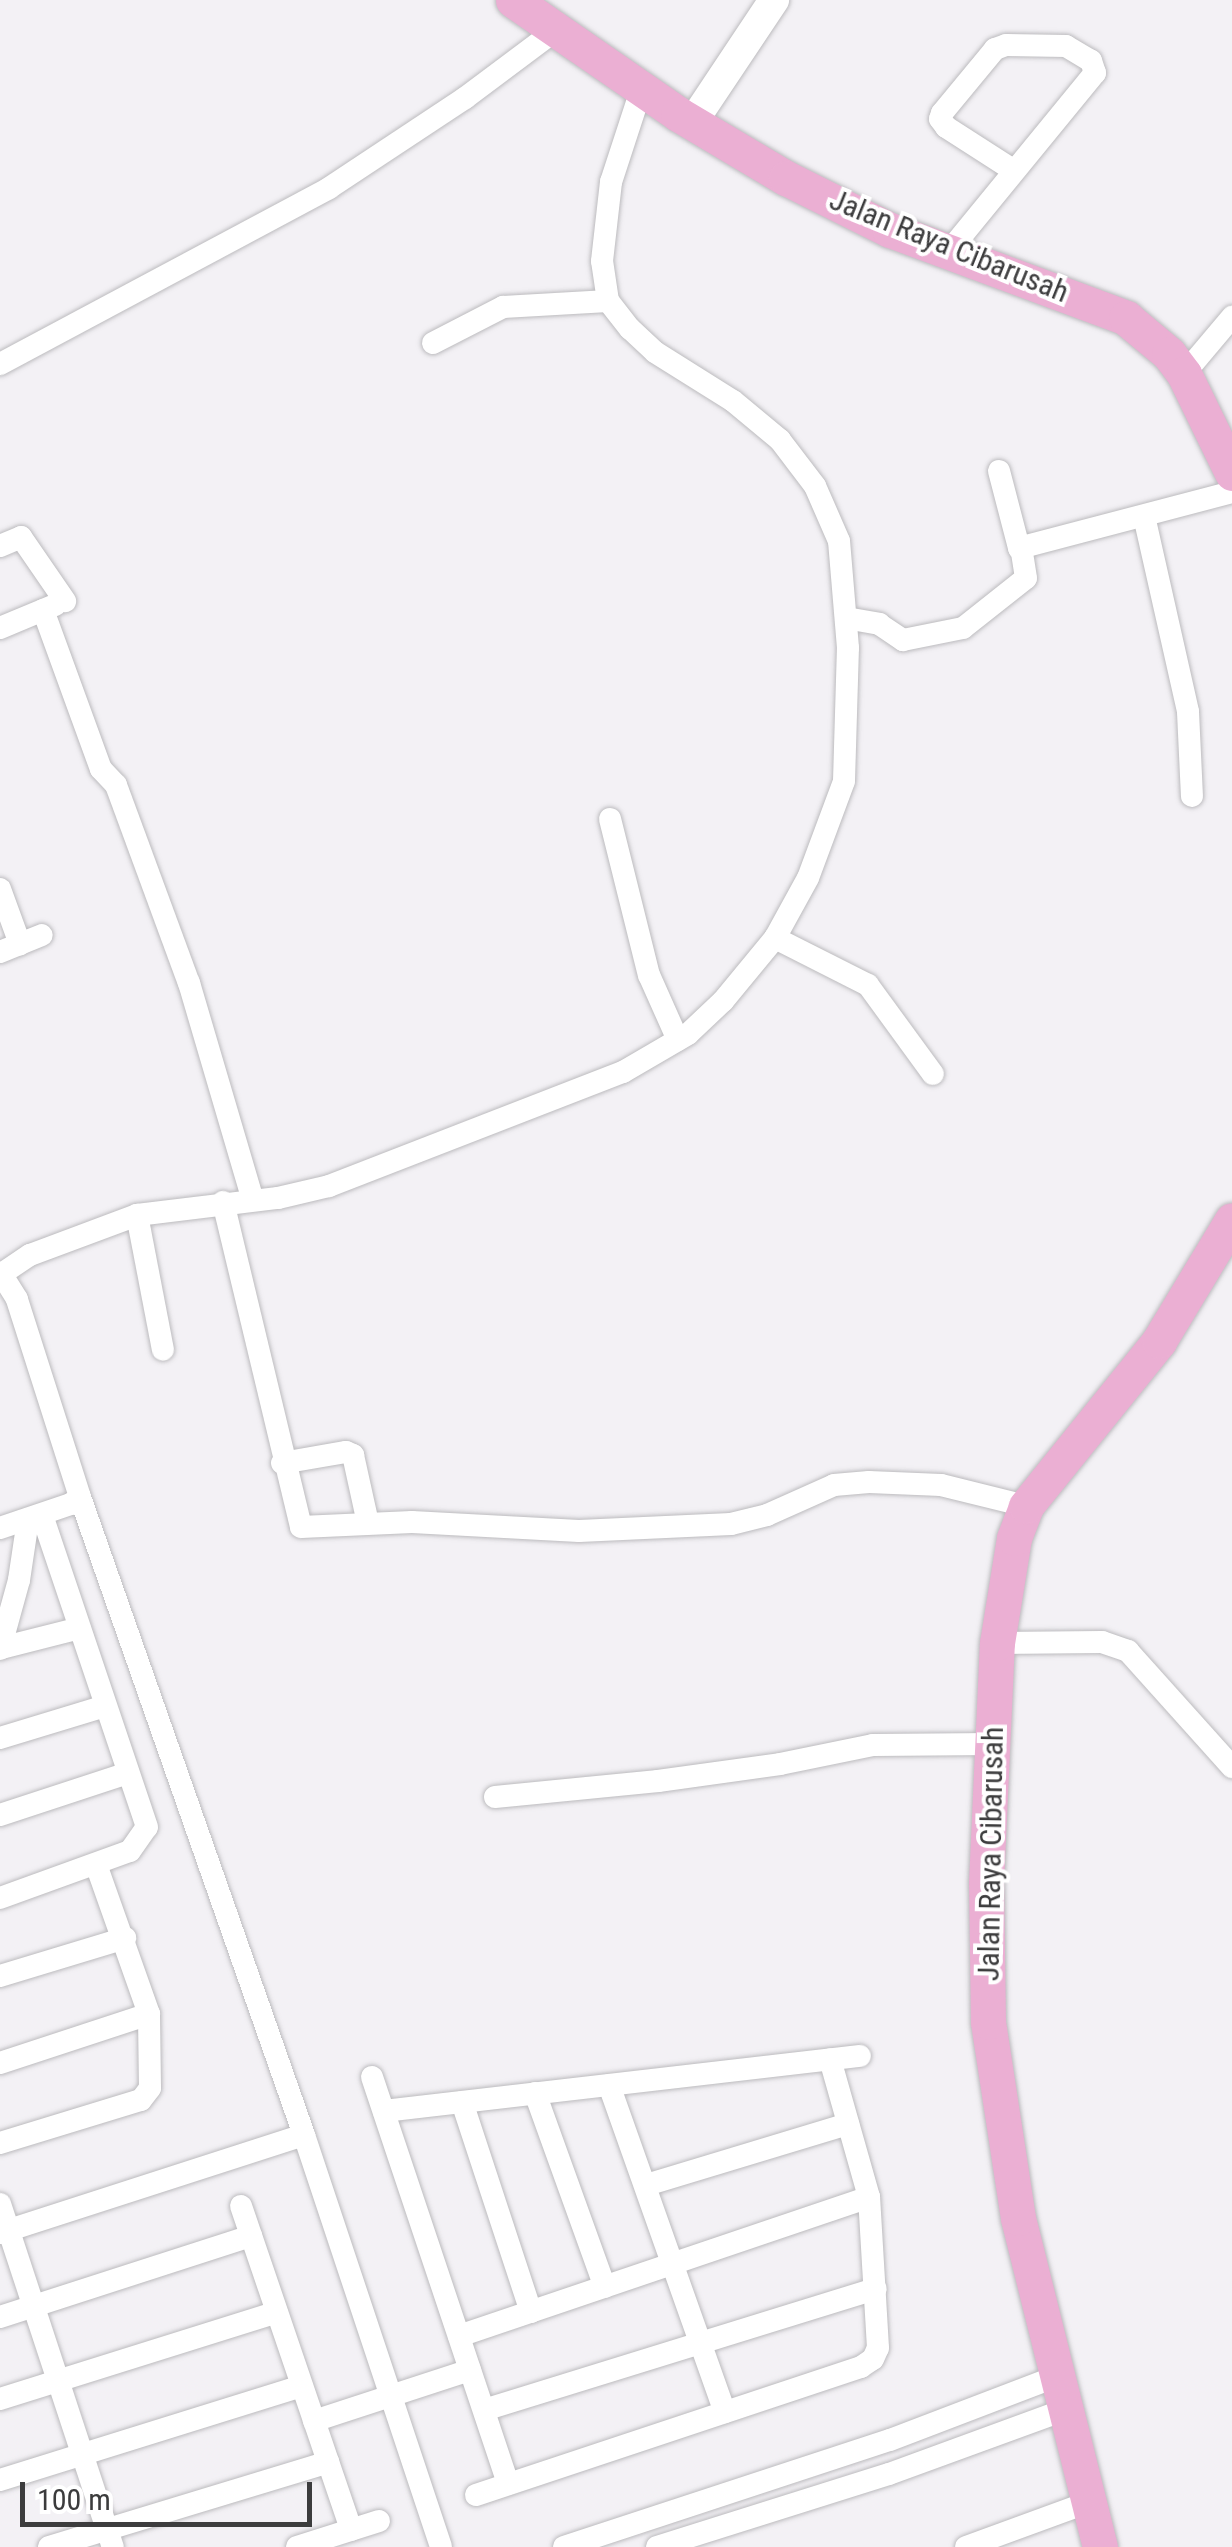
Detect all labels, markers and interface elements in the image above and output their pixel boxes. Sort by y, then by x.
street label: Jalan Raya Cibarusah [824,182,1074,310]
street label: Jalan Raya Cibarusah [971,1727,1011,1981]
scale bar [25,2462,318,2524]
text: 100 m [37,2482,111,2517]

